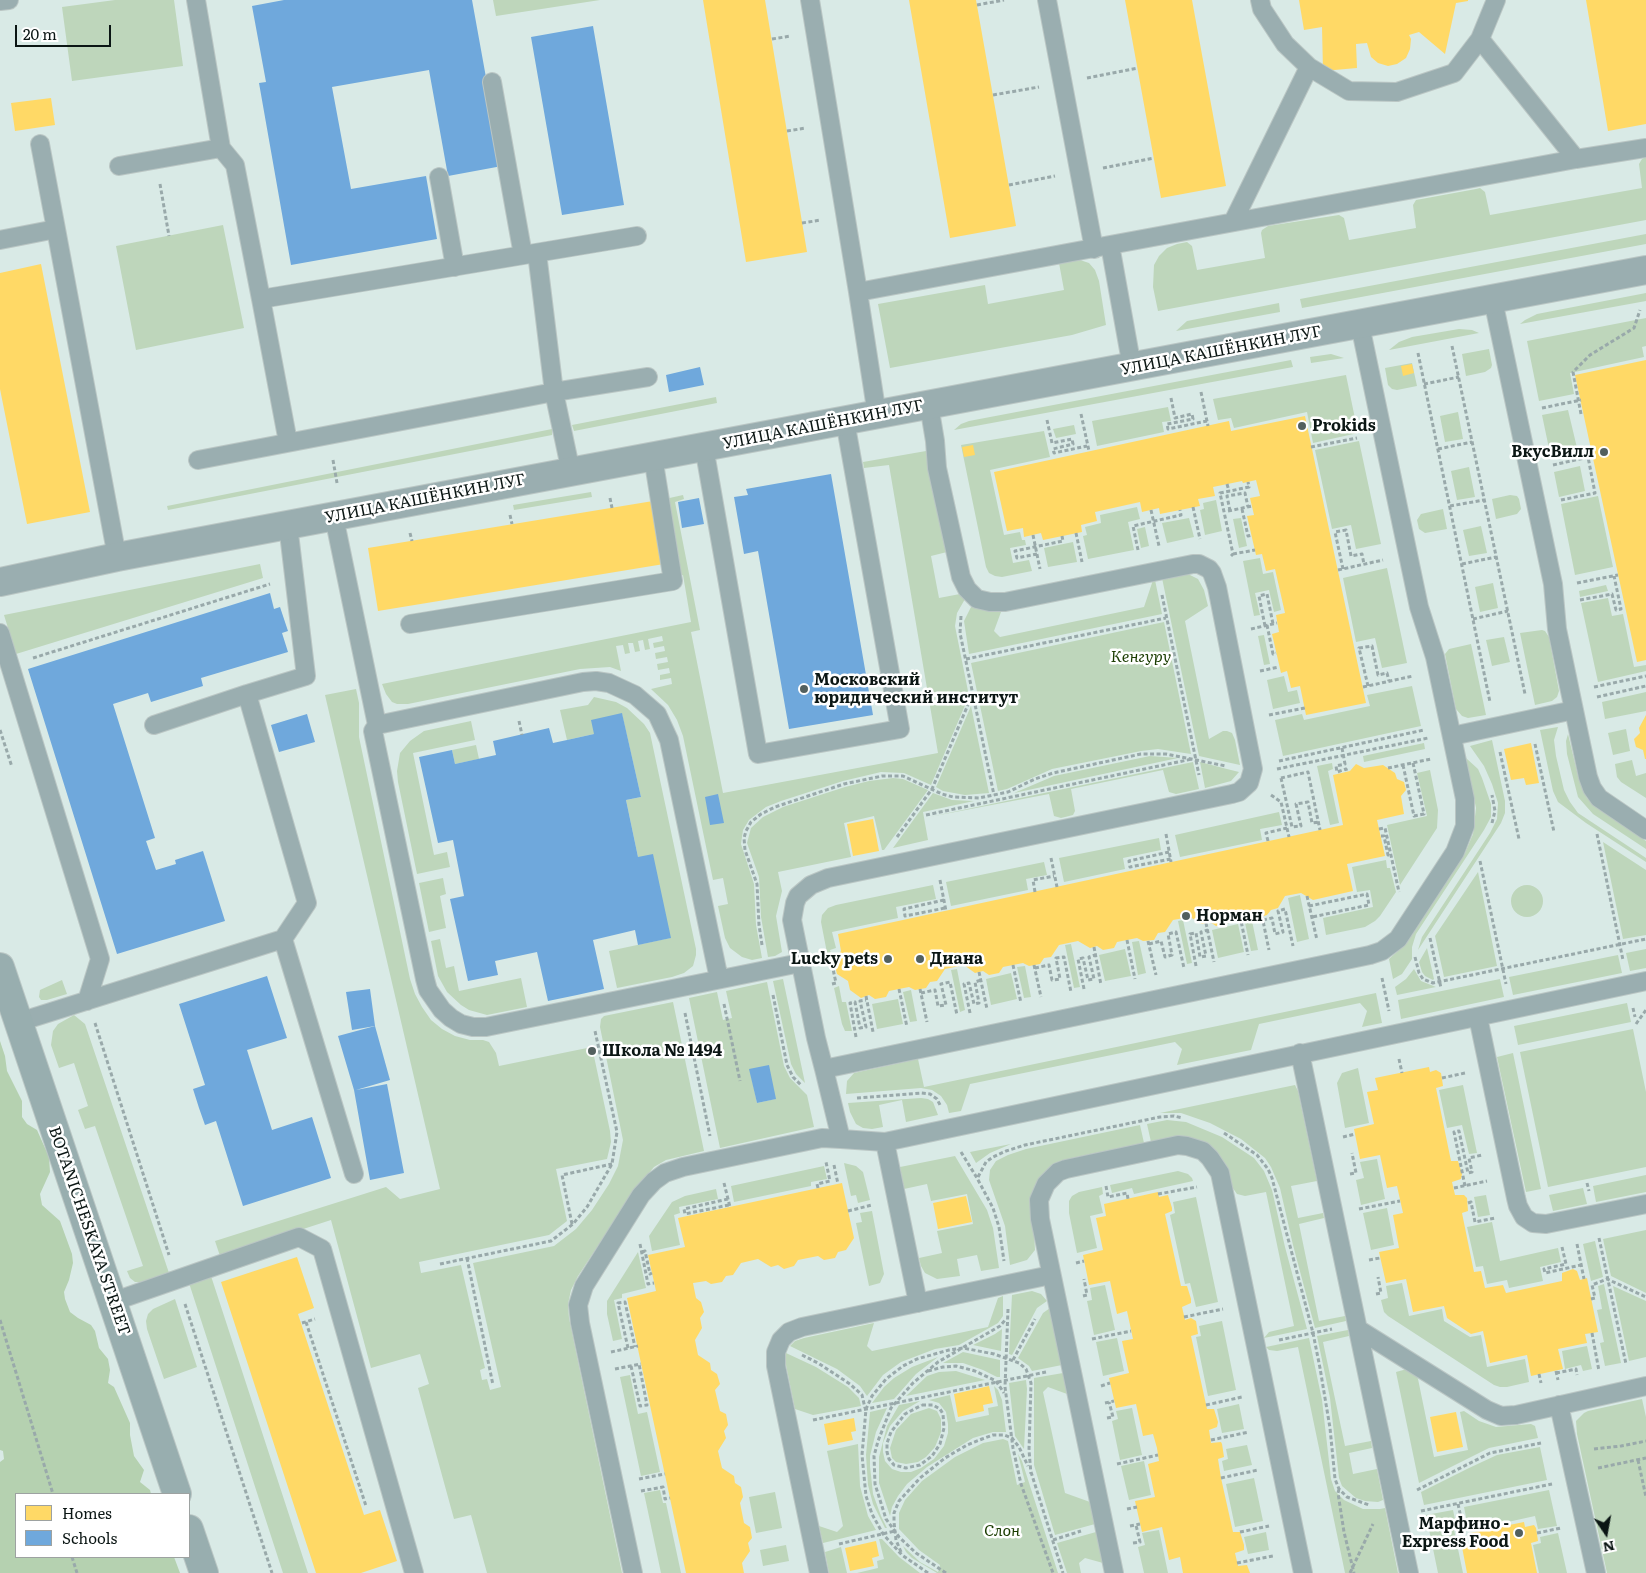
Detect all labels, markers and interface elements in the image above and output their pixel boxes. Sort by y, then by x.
scale bar [18,15,114,47]
text: 20 m [23,22,57,45]
street label: УЛИЦА КАШЁНКИН ЛУГ [1119,322,1323,380]
street label: УЛИЦА КАШЁНКИН ЛУГ [721,396,925,454]
place label: Prokids [1312,416,1376,436]
marker: Prokids [1296,420,1308,432]
place label: ВкусВилл [1511,442,1594,462]
marker: ВкусВилл [1598,446,1610,458]
street label: УЛИЦА КАШЁНКИН ЛУГ [323,470,527,528]
park label: Кенгуру [1111,647,1171,667]
place label: Московский юридический институт [814,670,1018,708]
marker: Московский юридический институт [798,683,810,695]
place label: Норман [1196,906,1263,926]
marker: Норман [1180,910,1192,922]
place label: Lucky pets [791,949,878,969]
place label: Диана [930,949,983,969]
marker: Lucky pets [882,953,894,965]
marker: Диана [914,953,926,965]
place label: Школа № 1494 [602,1041,722,1061]
marker: Школа № 1494 [586,1045,598,1057]
street label: BOTANICHESKAYA STREET [44,1124,134,1338]
legend [15,1493,190,1558]
text: Homes [62,1501,112,1524]
north arrow [1581,1508,1631,1558]
place label: Марфино - Express Food [1402,1514,1509,1552]
park label: Слон [984,1521,1020,1541]
text: Schools [62,1526,117,1549]
marker: Марфино - Express Food [1513,1527,1525,1539]
text: N [1601,1537,1617,1559]

